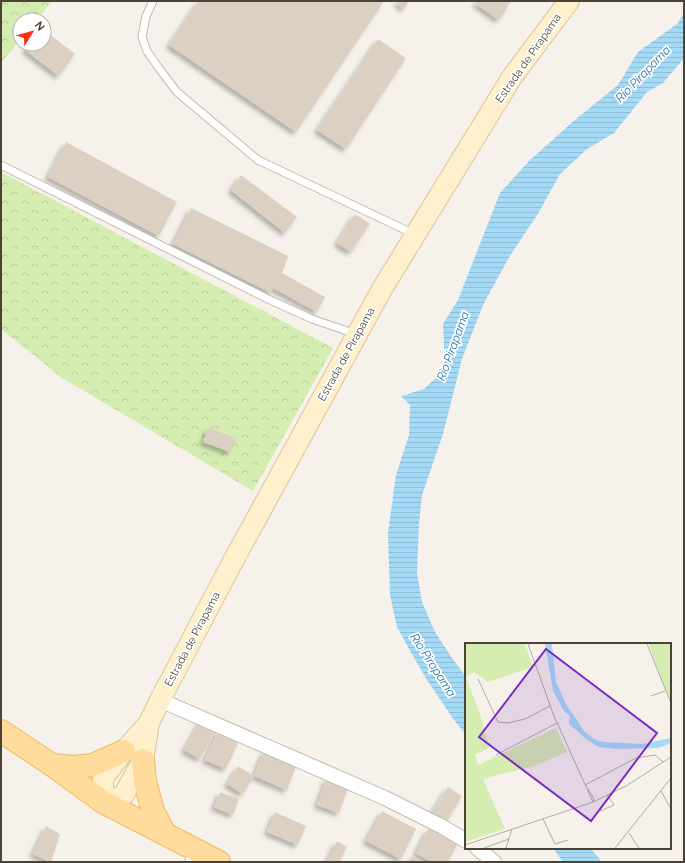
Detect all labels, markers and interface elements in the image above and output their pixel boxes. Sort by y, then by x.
street label: Estrada de Pirapama [493,11,564,105]
north arrow [12,12,52,52]
text: N [32,19,47,34]
water label: Rio Pirapama [613,43,673,105]
street label: Estrada de Pirapama [315,305,378,403]
water label: Rio Pirapama [434,309,472,383]
street label: Estrada de Pirapama [162,590,223,689]
water label: Rio Pirapama [407,631,459,699]
inset map [465,643,671,849]

